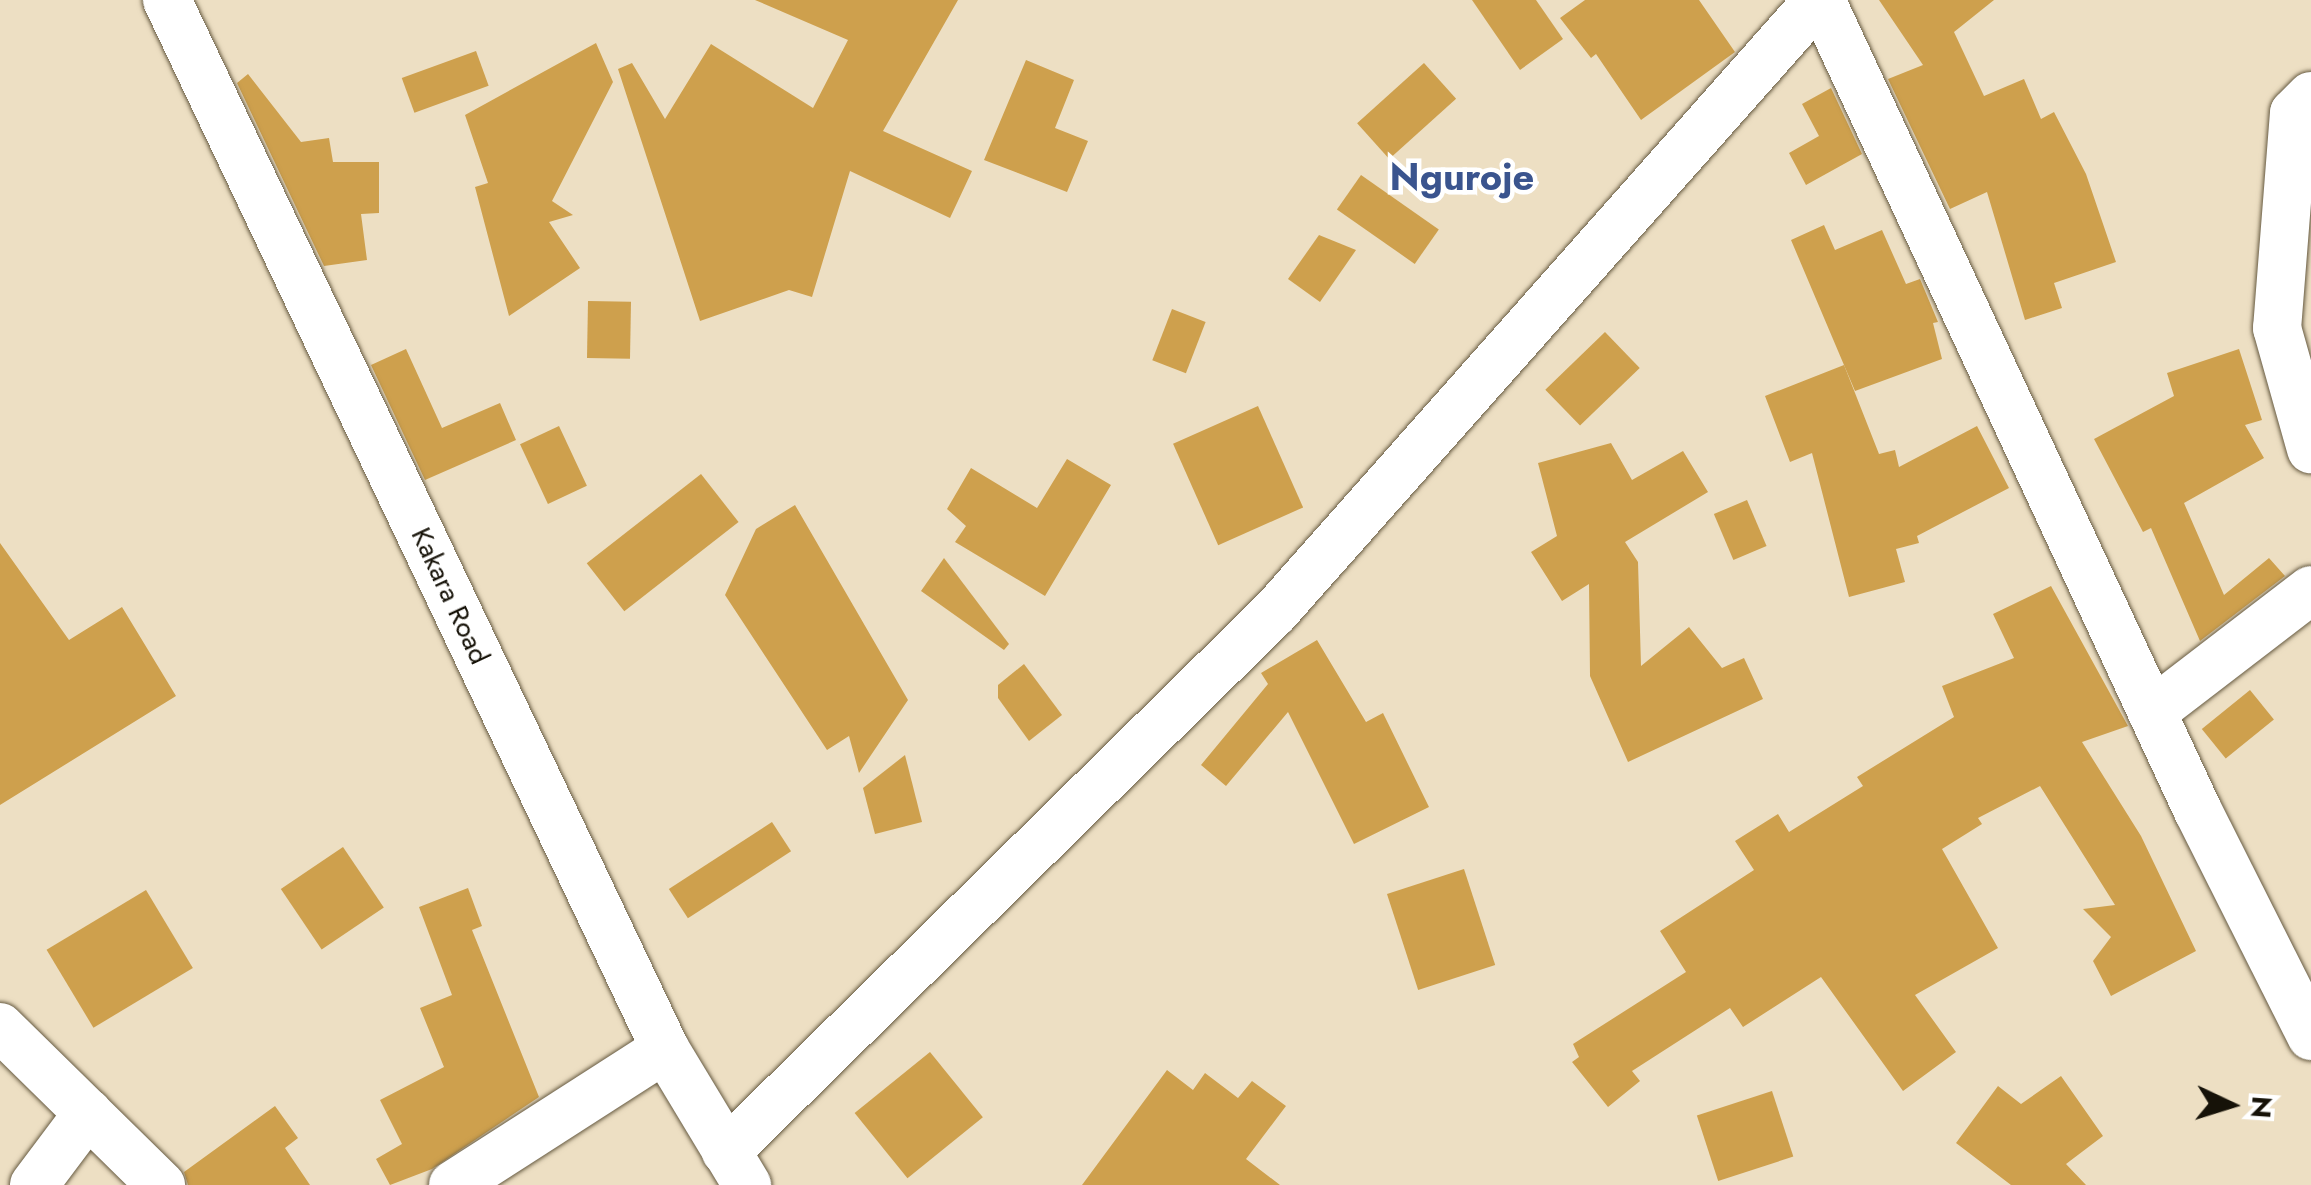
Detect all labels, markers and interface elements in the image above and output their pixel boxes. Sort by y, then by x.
district label: Nguroje [1390,154,1534,200]
street label: Kakara Road [404,522,496,670]
north arrow [2181,1055,2281,1155]
text: N [2240,1095,2283,1120]

